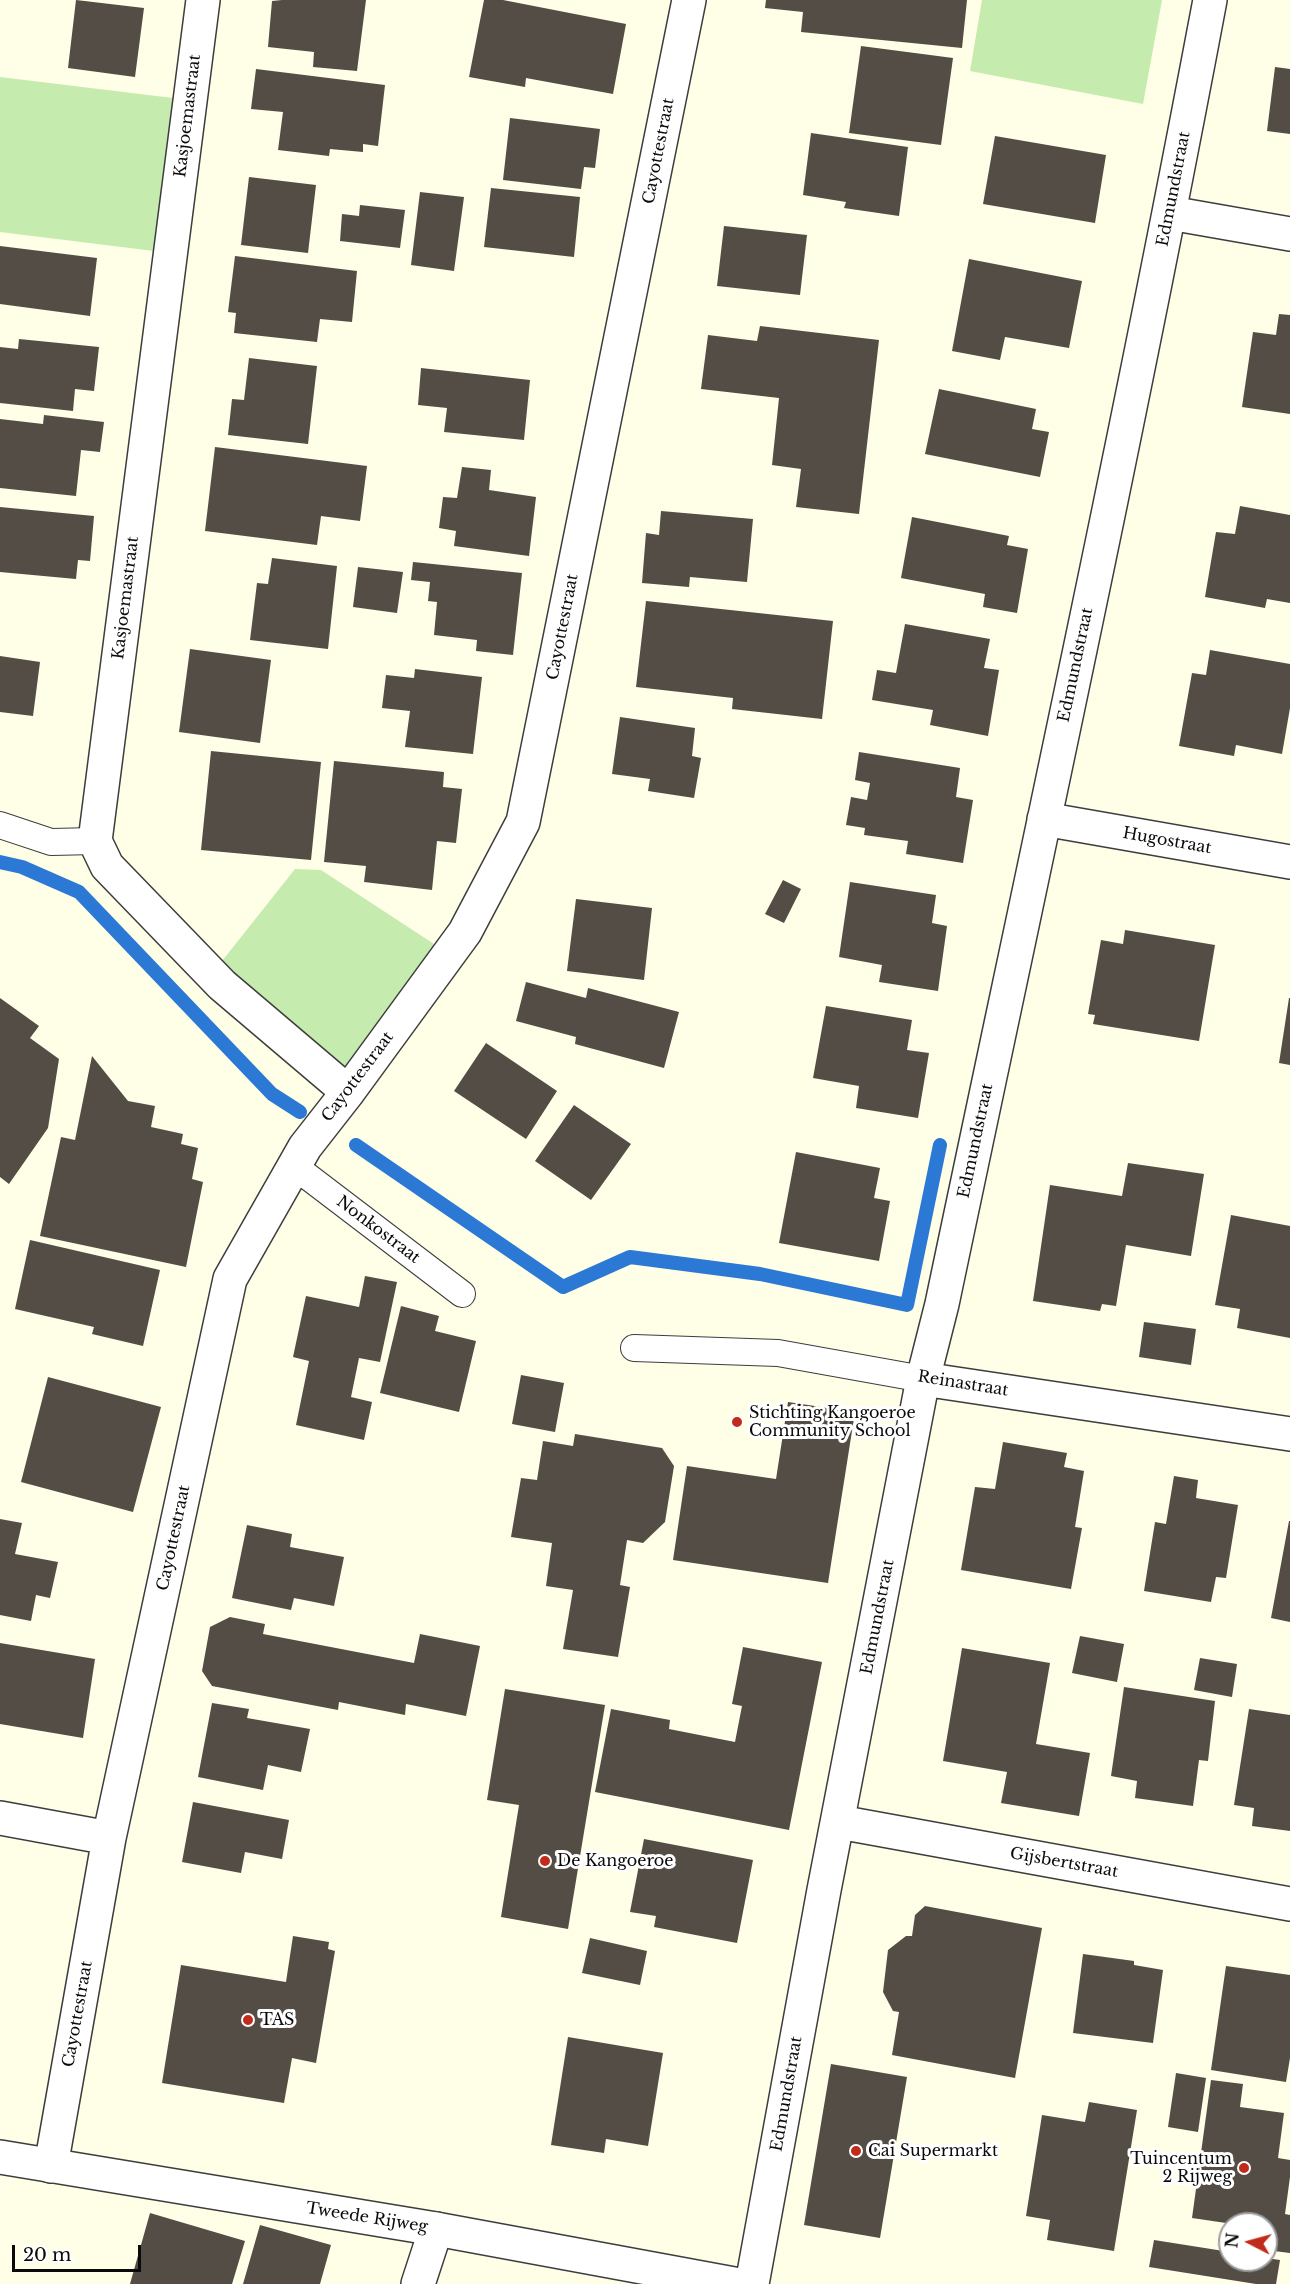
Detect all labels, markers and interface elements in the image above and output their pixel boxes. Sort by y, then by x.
street label: Kasjoemastraat [171,53,205,179]
street label: Cayottestraat [639,96,679,206]
street label: Edmundstraat [1153,130,1195,248]
street label: Kasjoemastraat [109,535,143,661]
street label: Cayottestraat [543,572,583,682]
street label: Edmundstraat [1054,606,1098,724]
street label: Hugostraat [1121,824,1213,858]
street label: Cayottestraat [318,1028,398,1126]
street label: Edmundstraat [954,1082,998,1200]
street label: Nonkostraat [332,1192,424,1268]
street label: Reinastraat [916,1367,1010,1401]
place label: Stichting Kangoeroe Community School [749,1403,916,1441]
marker: Stichting Kangoeroe Community School [730,1415,744,1429]
street label: Cayottestraat [153,1483,195,1593]
street label: Edmundstraat [857,1558,899,1676]
street label: Gijsbertstraat [1008,1844,1120,1882]
place label: De Kangoeroe [557,1851,673,1871]
marker: De Kangoeroe [538,1854,552,1868]
street label: Cayottestraat [59,1959,97,2069]
place label: TAS [260,2010,294,2030]
marker: TAS [241,2013,255,2027]
street label: Edmundstraat [767,2035,807,2153]
place label: Cai Supermarkt [868,2141,998,2161]
marker: Cai Supermarkt [849,2144,863,2158]
place label: Tuincentum 2 Rijweg [1130,2149,1232,2187]
marker: Tuincentum 2 Rijweg [1237,2161,1251,2175]
street label: Tweede Rijweg [305,2199,429,2237]
north arrow [1218,2212,1278,2272]
text: N [1221,2232,1243,2249]
scale bar [15,2233,144,2271]
text: 20 m [23,2244,71,2266]

